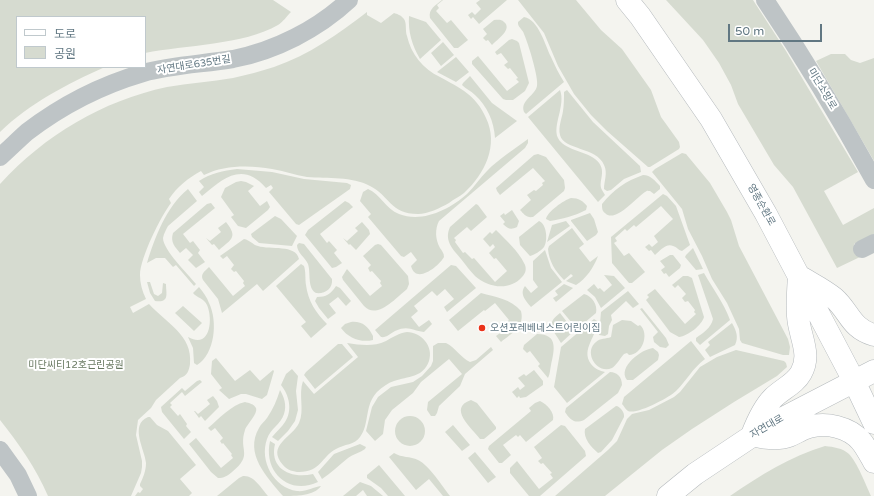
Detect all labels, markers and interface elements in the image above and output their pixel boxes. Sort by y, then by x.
legend [16,16,146,68]
scale bar [730,16,824,42]
text: 50 m [735,24,764,38]
text: 도로 [54,27,76,41]
text: 공원 [54,47,76,61]
street label: 자연대로635번길 [156,53,232,77]
street label: 미단소망로 [805,66,839,112]
street label: 영종순환로 [745,182,777,228]
place label: 오션포레베네스트어린이집 [490,322,600,334]
marker: 오션포레베네스트어린이집 [477,323,487,333]
park label: 미단씨티12호근린공원 [28,359,124,371]
street label: 자연대로 [748,413,786,441]

